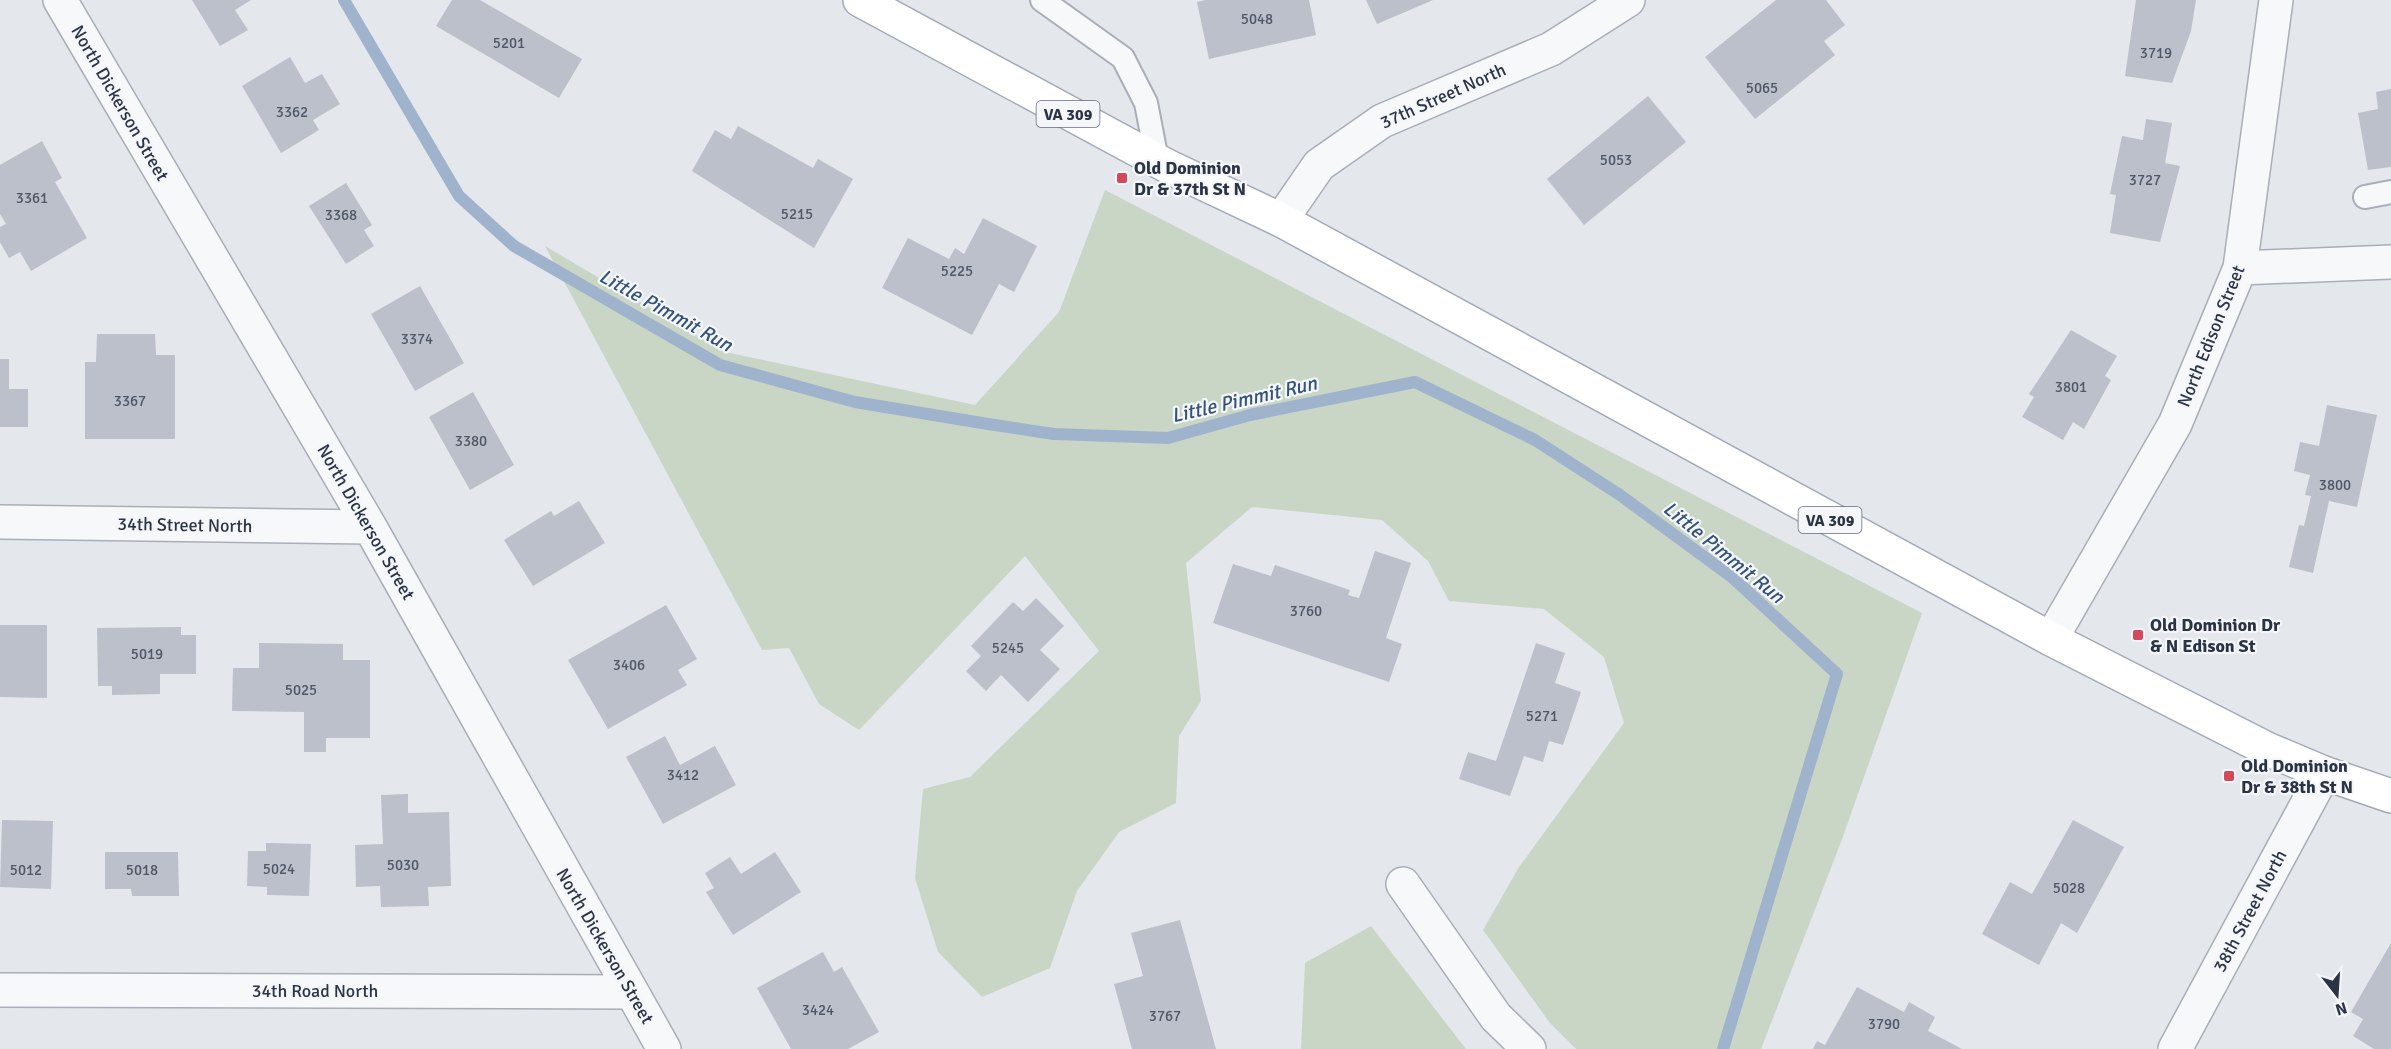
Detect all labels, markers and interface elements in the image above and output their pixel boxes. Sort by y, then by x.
house number: 5048 [1241,10,1273,28]
street label: North Dickerson Street [66,21,174,185]
house number: 5201 [493,34,525,52]
house number: 3719 [2140,44,2172,62]
street label: 37th Street North [1377,58,1509,134]
house number: 5065 [1746,79,1778,97]
road number: VA 309 [1036,101,1100,127]
house number: 3362 [276,103,308,121]
house number: 5053 [1600,151,1632,169]
place label: Old Dominion Dr & 37th St N [1134,157,1246,200]
marker: Old Dominion Dr & 37th St N [1115,171,1129,185]
house number: 3727 [2129,171,2161,189]
house number: 3361 [16,189,48,207]
house number: 5215 [781,205,813,223]
house number: 3368 [325,206,357,224]
house number: 5225 [941,262,973,280]
street label: North Edison Street [2173,262,2249,410]
water label: Little Pimmit Run [595,264,738,358]
house number: 3374 [401,330,433,348]
water label: Little Pimmit Run [1169,370,1320,428]
house number: 3801 [2055,378,2087,396]
house number: 3367 [114,392,146,410]
house number: 3380 [455,432,487,450]
street label: North Dickerson Street [312,440,420,604]
house number: 3800 [2319,476,2351,494]
water label: Little Pimmit Run [1658,496,1790,609]
road number: VA 309 [1798,507,1862,533]
street label: 34th Street North [117,513,253,537]
house number: 3760 [1290,602,1322,620]
place label: Old Dominion Dr & N Edison St [2150,614,2281,657]
marker: Old Dominion Dr & N Edison St [2131,628,2145,642]
house number: 5245 [992,639,1024,657]
house number: 5019 [131,645,163,663]
house number: 3406 [613,656,645,674]
house number: 5025 [285,681,317,699]
house number: 5271 [1526,707,1558,725]
place label: Old Dominion Dr & 38th St N [2241,755,2353,798]
house number: 3412 [667,766,699,784]
marker: Old Dominion Dr & 38th St N [2222,769,2236,783]
street label: 38th Street North [2209,846,2291,976]
house number: 5030 [387,856,419,874]
house number: 5024 [263,860,295,878]
house number: 5012 [10,861,42,879]
house number: 5018 [126,861,158,879]
street label: North Dickerson Street [551,864,659,1028]
house number: 5028 [2053,879,2085,897]
north arrow [2307,965,2367,1025]
street label: 34th Road North [252,980,378,1002]
text: N [2333,997,2349,1020]
house number: 3424 [802,1001,834,1019]
house number: 3767 [1149,1007,1181,1025]
house number: 3790 [1868,1015,1900,1033]

